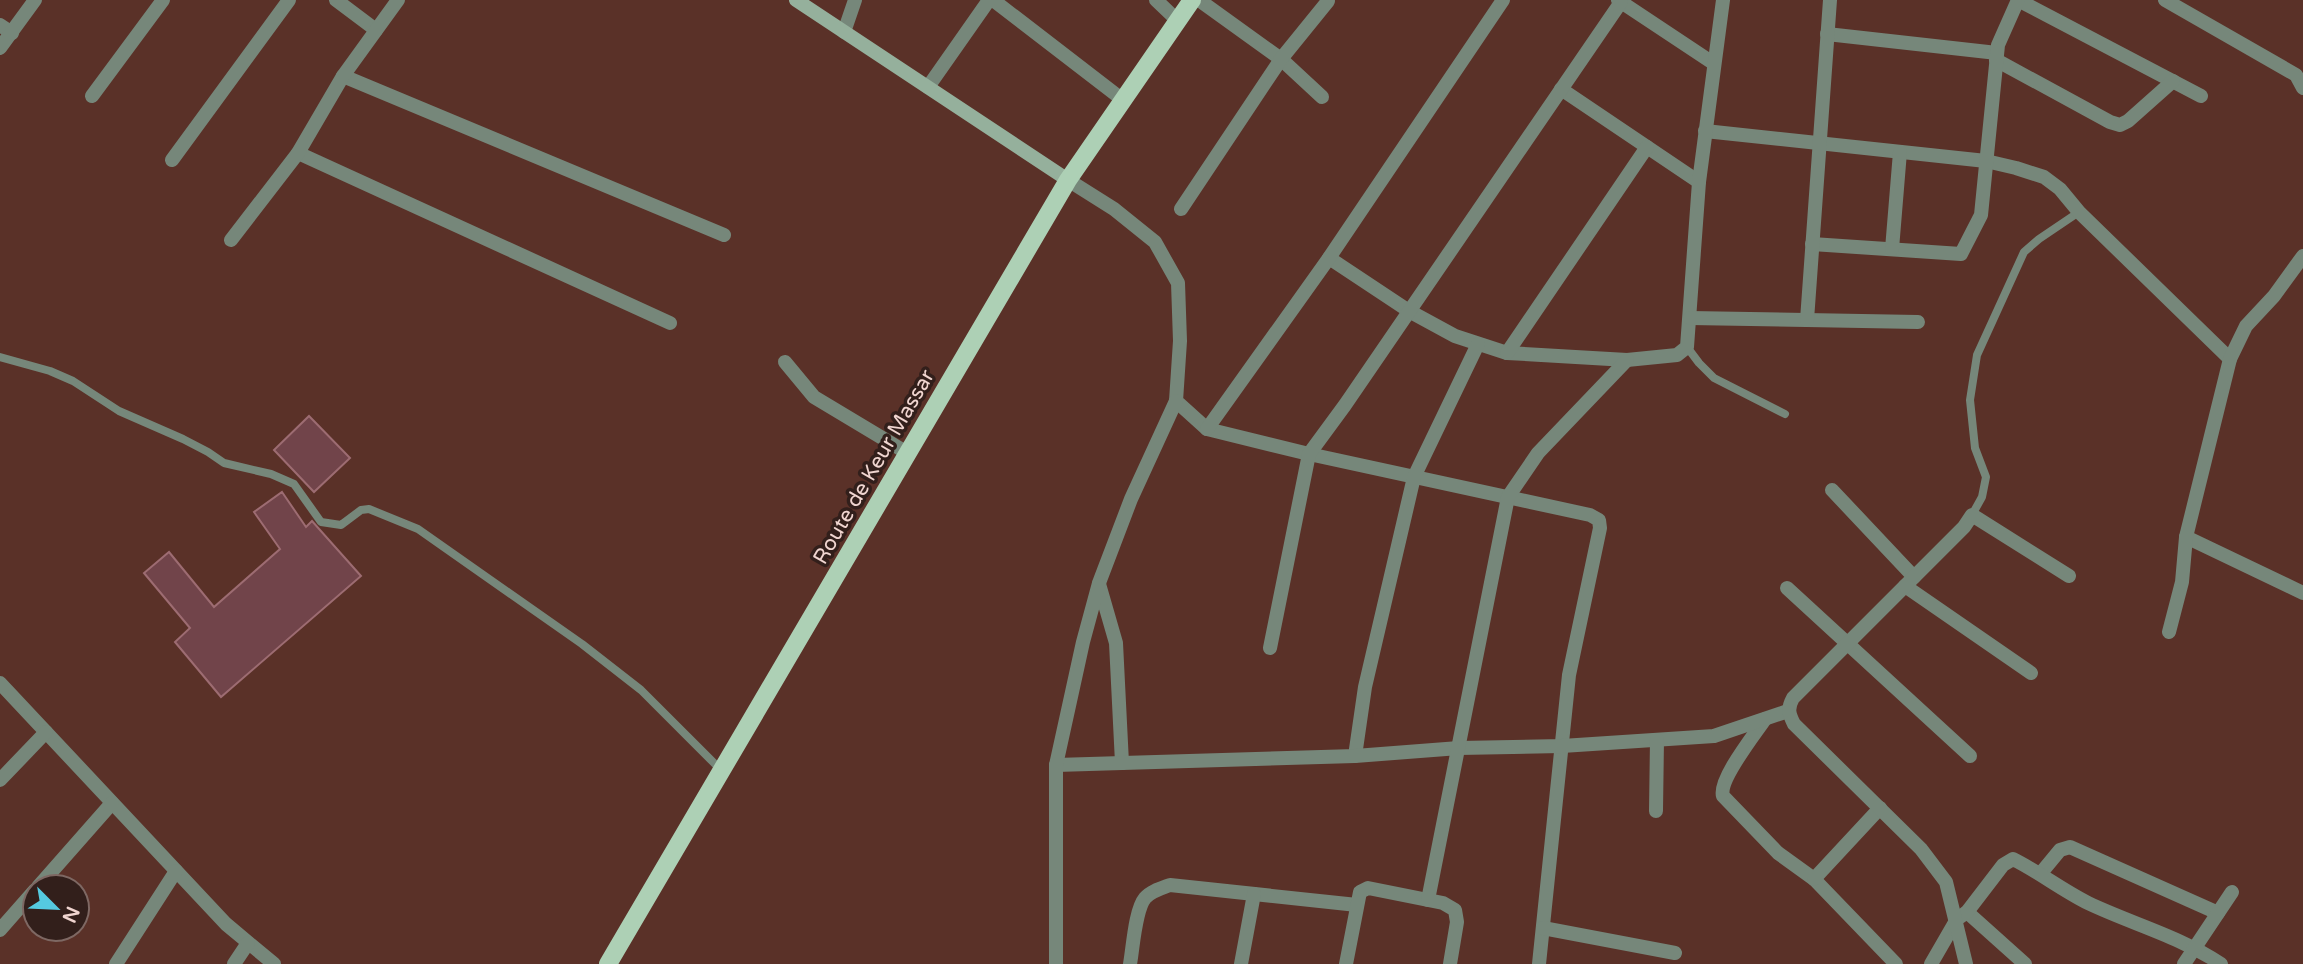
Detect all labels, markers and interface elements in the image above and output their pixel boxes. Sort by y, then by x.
street label: Route de Keur Massar [808,365,940,569]
north arrow [21,873,91,943]
text: N [57,903,84,926]

